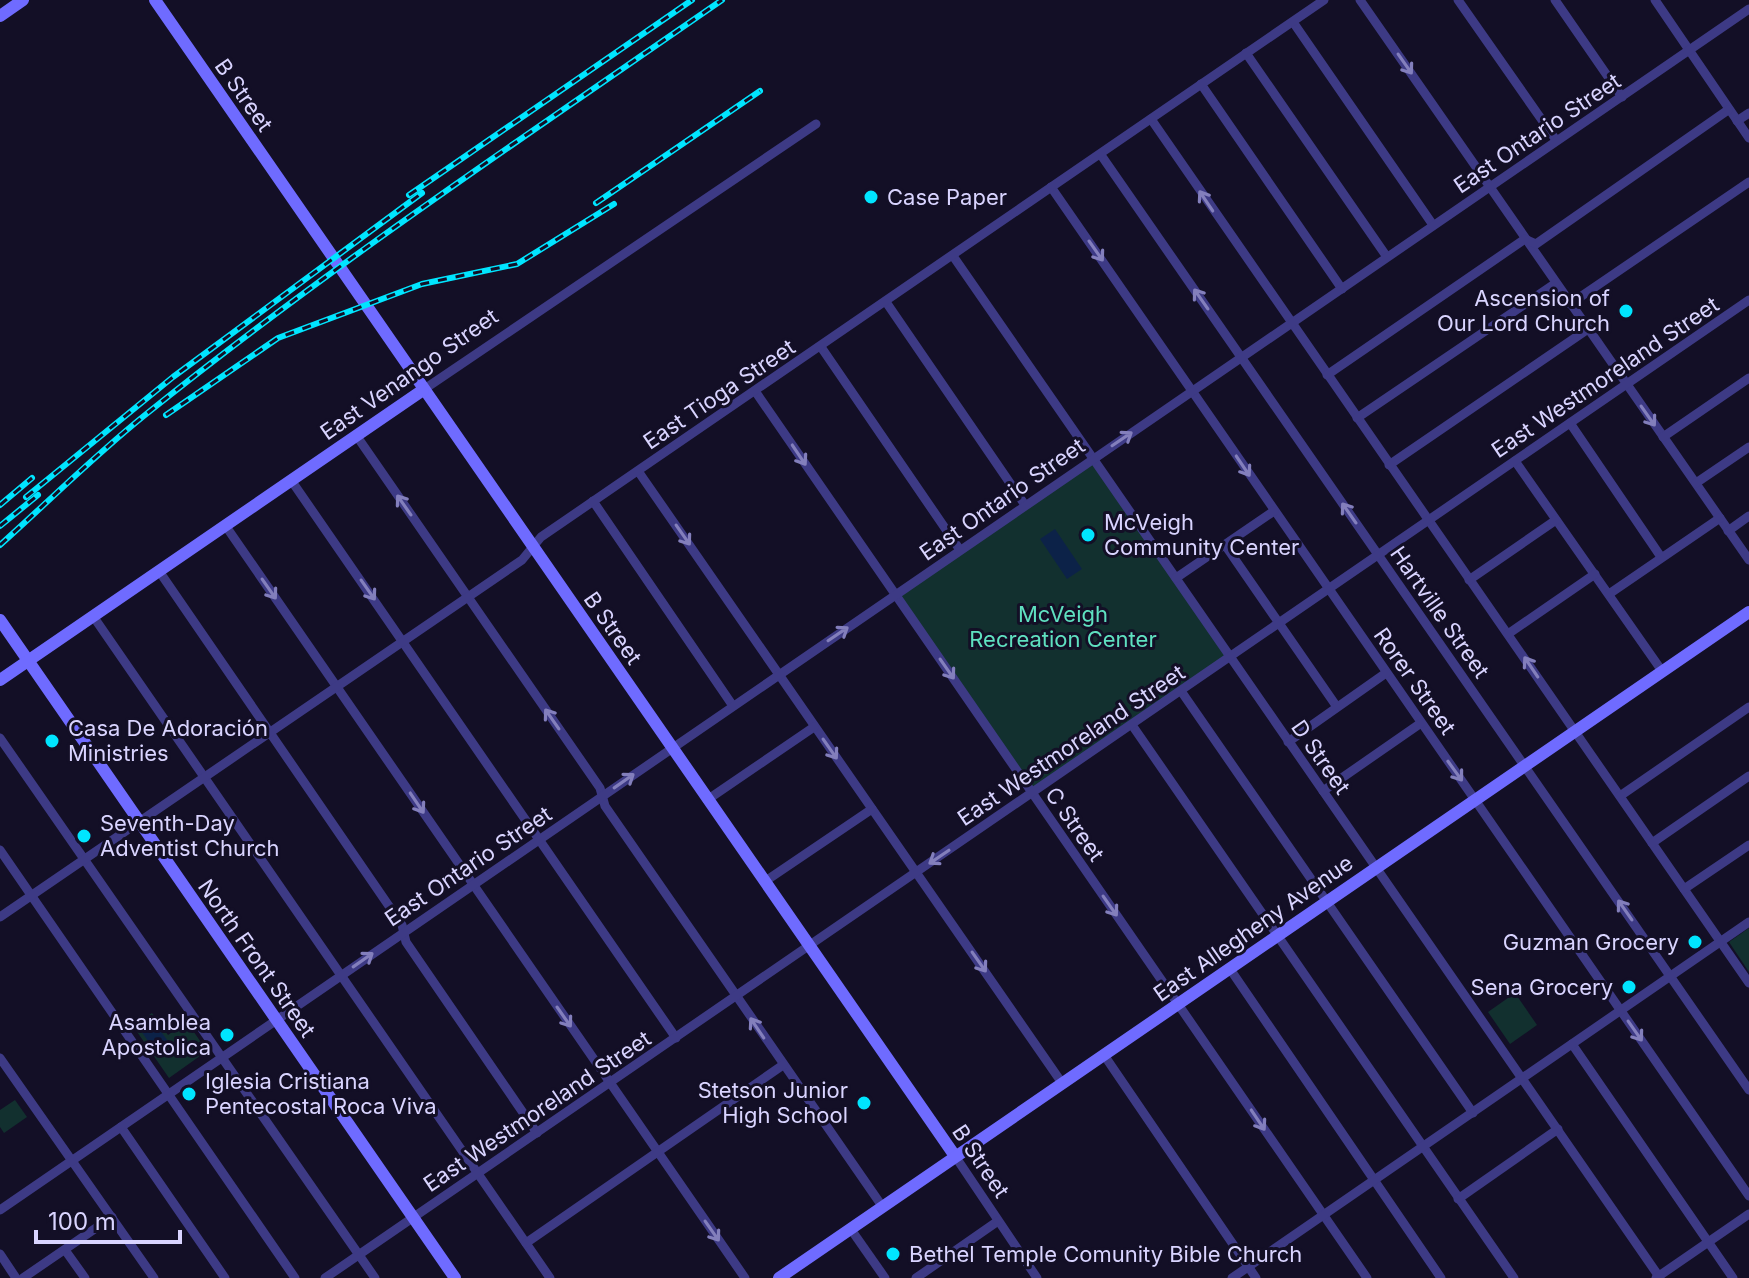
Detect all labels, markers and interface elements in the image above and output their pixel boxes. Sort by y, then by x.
one-way arrow [1397,52,1413,74]
street label: B Street [210,54,278,136]
street label: East Ontario Street [1449,68,1625,198]
place label: Case Paper [887,184,1007,210]
marker: Case Paper [862,188,880,206]
one-way arrow [1198,190,1215,212]
one-way arrow [1088,240,1104,262]
place label: Ascension of Our Lord Church [1437,285,1610,336]
one-way arrow [1193,289,1209,311]
street label: East Westmoreland Street [1486,291,1724,463]
marker: Ascension of Our Lord Church [1617,302,1635,320]
street label: East Venango Street [315,303,503,445]
street label: East Tioga Street [638,334,800,454]
one-way arrow [1639,405,1656,426]
one-way arrow [1110,431,1132,447]
street label: East Ontario Street [914,432,1090,566]
one-way arrow [791,444,807,466]
one-way arrow [1235,454,1251,476]
one-way arrow [396,494,412,516]
one-way arrow [1341,502,1357,524]
place label: McVeigh Community Center [1104,509,1299,560]
one-way arrow [675,523,691,545]
marker: McVeigh Community Center [1079,526,1097,544]
street label: Hartville Street [1385,541,1495,683]
one-way arrow [261,578,277,600]
one-way arrow [360,578,376,600]
street label: B Street [579,587,647,669]
park label: McVeigh Recreation Center [969,601,1157,652]
street label: Rorer Street [1369,623,1461,739]
one-way arrow [827,626,849,642]
one-way arrow [1522,657,1539,679]
one-way arrow [939,658,955,680]
street label: East Westmoreland Street [952,659,1190,831]
one-way arrow [544,708,560,730]
place label: Casa De Adoración Ministries [68,715,268,766]
street label: D Street [1286,715,1356,799]
marker: Casa De Adoración Ministries [43,732,61,750]
one-way arrow [822,738,838,760]
one-way arrow [1447,760,1464,781]
one-way arrow [613,773,635,789]
street label: C Street [1040,782,1110,866]
one-way arrow [409,792,425,814]
street label: East Ontario Street [380,801,556,931]
place label: Seventh-Day Adventist Church [100,810,280,861]
marker: Seventh-Day Adventist Church [75,827,93,845]
one-way arrow [929,849,951,865]
street label: East Allegheny Avenue [1148,849,1358,1007]
street label: North Front Street [193,874,321,1042]
one-way arrow [1102,895,1118,917]
one-way arrow [1617,900,1633,922]
place label: Guzman Grocery [1503,929,1679,955]
marker: Guzman Grocery [1686,933,1704,951]
one-way arrow [971,951,987,973]
one-way arrow [352,952,374,968]
place label: Sena Grocery [1471,974,1613,1000]
marker: Sena Grocery [1620,978,1638,996]
one-way arrow [556,1006,572,1028]
place label: Asamblea Apostolica [102,1009,211,1060]
one-way arrow [749,1017,765,1039]
one-way arrow [1627,1019,1643,1041]
street label: East Westmoreland Street [418,1025,656,1197]
marker: Asamblea Apostolica [218,1026,236,1044]
place label: Iglesia Cristiana Pentecostal Roca Viva [205,1068,437,1119]
place label: Stetson Junior High School [698,1077,848,1128]
marker: Iglesia Cristiana Pentecostal Roca Viva [180,1085,198,1103]
marker: Stetson Junior High School [855,1094,873,1112]
one-way arrow [1250,1109,1266,1131]
street label: B Street [947,1119,1015,1203]
scale bar [36,1194,180,1244]
text: 100 m [48,1207,116,1236]
one-way arrow [704,1219,720,1241]
place label: Bethel Temple Comunity Bible Church [909,1241,1302,1267]
marker: Bethel Temple Comunity Bible Church [884,1245,902,1263]

